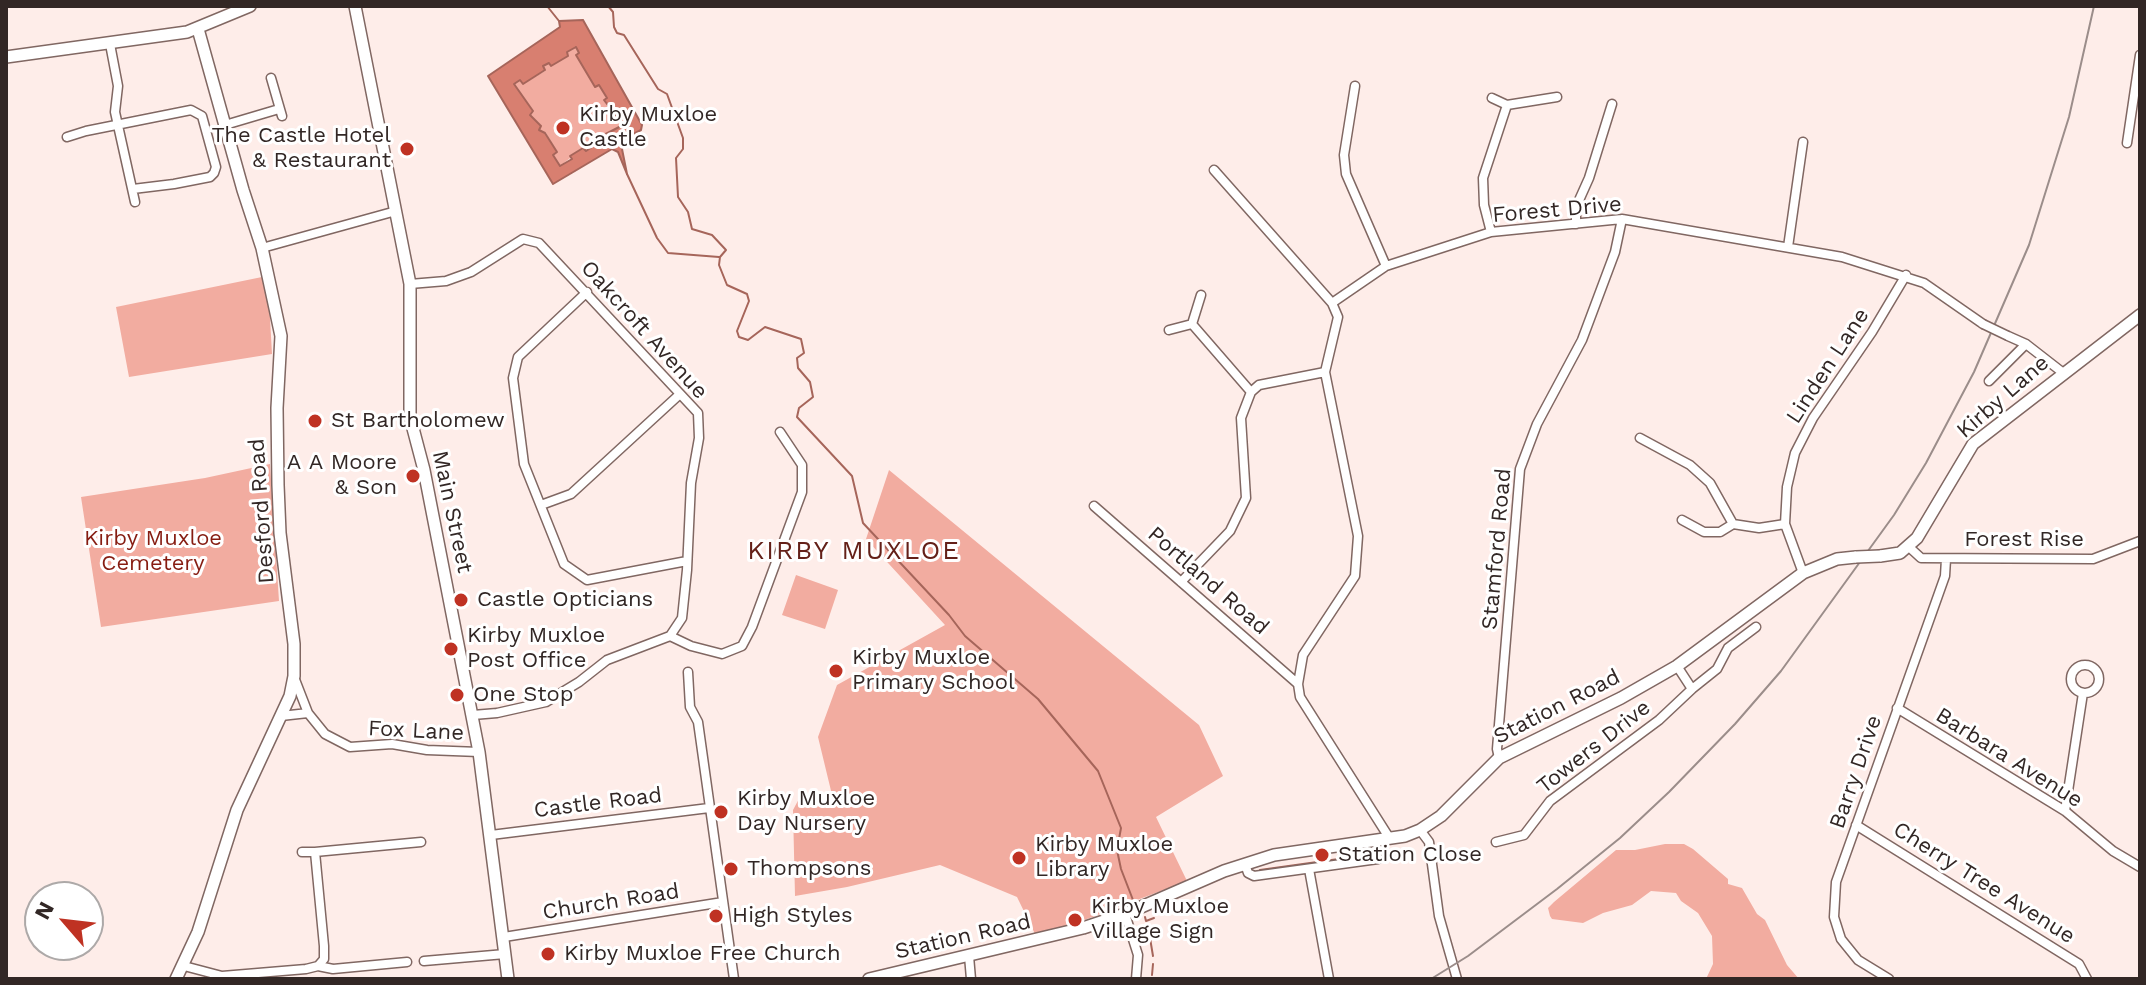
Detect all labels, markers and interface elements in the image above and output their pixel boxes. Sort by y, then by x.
place label: Kirby Muxloe Castle [579,102,717,154]
marker: Kirby Muxloe Castle [554,119,572,137]
place label: The Castle Hotel & Restaurant [211,123,391,174]
marker: The Castle Hotel & Restaurant [398,140,416,158]
street label: Forest Drive [1491,191,1623,229]
street label: Oakcroft Avenue [575,255,713,405]
street label: Linden Lane [1781,303,1875,429]
street label: Kirby Lane [1952,350,2054,444]
place label: St Bartholomew [331,408,505,434]
marker: St Bartholomew [306,412,324,430]
street label: Desford Road [244,438,280,584]
street label: Main Street [426,448,478,576]
place label: A A Moore & Son [287,450,397,502]
marker: A A Moore & Son [404,467,422,485]
street label: Stamford Road [1477,467,1517,631]
street label: Portland Road [1142,521,1274,641]
park label: Kirby Muxloe Cemetery [84,526,222,578]
street label: Forest Rise [1964,527,2084,553]
district label: KIRBY MUXLOE [747,535,961,567]
place label: Castle Opticians [477,587,653,613]
marker: Castle Opticians [452,591,470,609]
place label: Kirby Muxloe Post Office [467,623,605,674]
marker: Kirby Muxloe Post Office [442,640,460,658]
place label: Kirby Muxloe Primary School [852,645,1015,696]
marker: Kirby Muxloe Primary School [827,662,845,680]
street label: Station Road [1489,664,1625,750]
place label: One Stop [473,682,573,708]
marker: One Stop [448,686,466,704]
street label: Towers Drive [1532,694,1656,800]
street label: Barbara Avenue [1931,702,2087,814]
street label: Barry Drive [1824,712,1888,832]
street label: Fox Lane [367,715,465,747]
street label: Castle Road [532,782,664,824]
place label: Kirby Muxloe Day Nursery [737,786,875,838]
marker: Kirby Muxloe Day Nursery [712,803,730,821]
street label: Cherry Tree Avenue [1888,816,2080,950]
place label: Kirby Muxloe Library [1035,832,1173,884]
place label: Station Close [1338,842,1482,868]
marker: Station Close [1313,846,1331,864]
marker: Kirby Muxloe Library [1010,849,1028,867]
place label: Thompsons [747,856,871,882]
marker: Thompsons [722,860,740,878]
street label: Church Road [541,878,681,926]
north arrow [24,881,104,961]
place label: Kirby Muxloe Village Sign [1091,894,1229,946]
text: N [29,897,59,924]
place label: High Styles [732,903,853,929]
marker: High Styles [707,907,725,925]
street label: Station Road [893,909,1033,965]
marker: Kirby Muxloe Village Sign [1066,911,1084,929]
place label: Kirby Muxloe Free Church [564,941,840,967]
marker: Kirby Muxloe Free Church [539,945,557,963]

